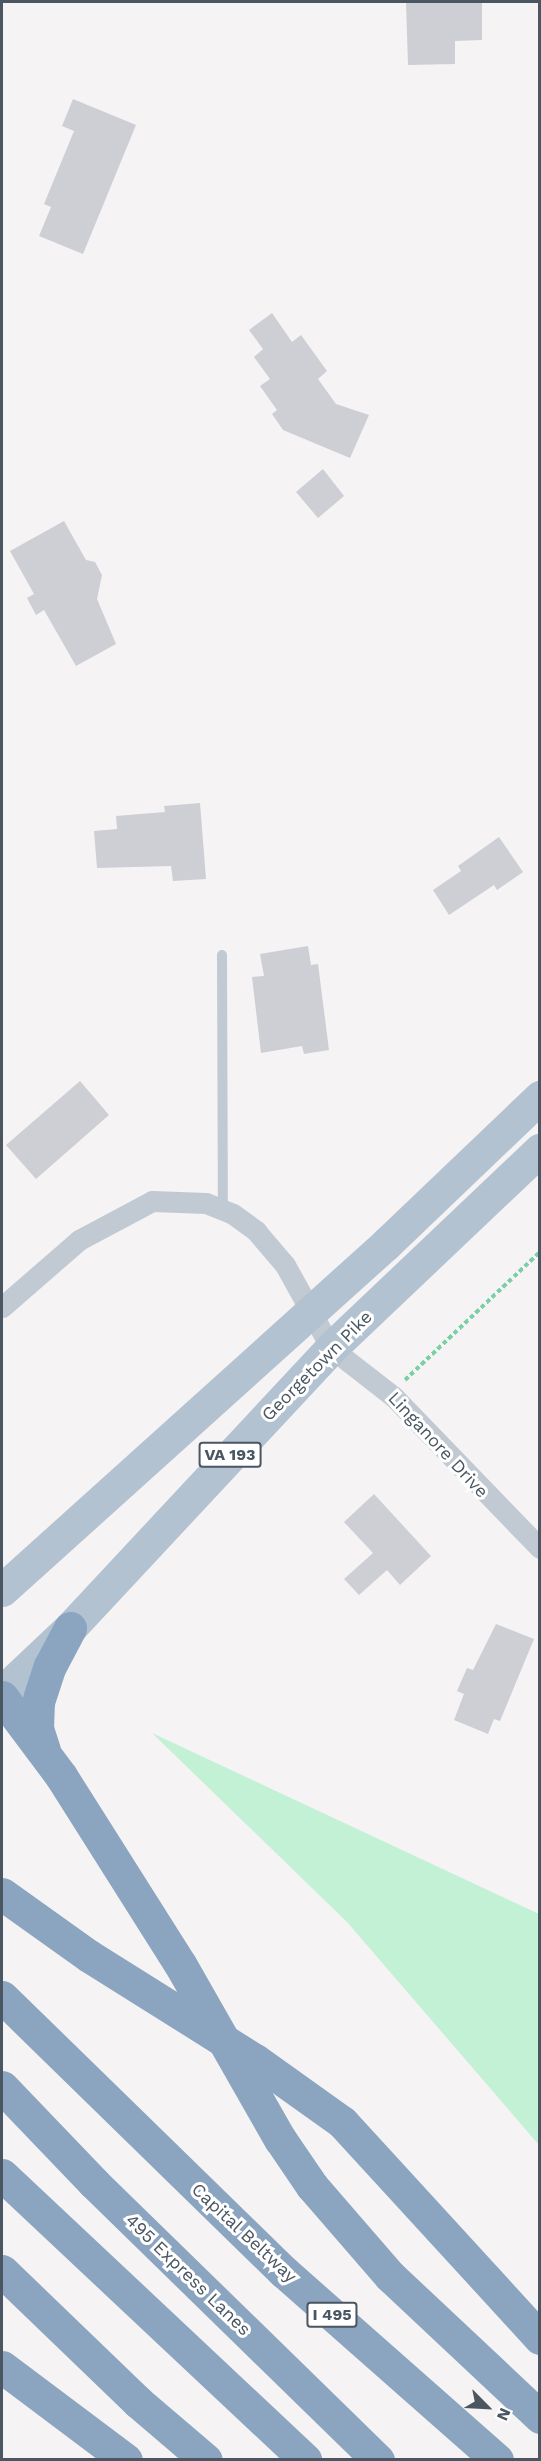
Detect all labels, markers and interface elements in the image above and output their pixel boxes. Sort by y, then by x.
street label: Georgetown Pike [257,1306,377,1426]
street label: Linganore Drive [383,1388,493,1502]
road number: VA 193 [197,1442,263,1468]
street label: Capital Beltway [187,2179,301,2287]
street label: 495 Express Lanes [121,2210,255,2340]
road number: I 495 [305,2302,359,2328]
north arrow [457,2377,517,2437]
text: N [493,2405,515,2424]

